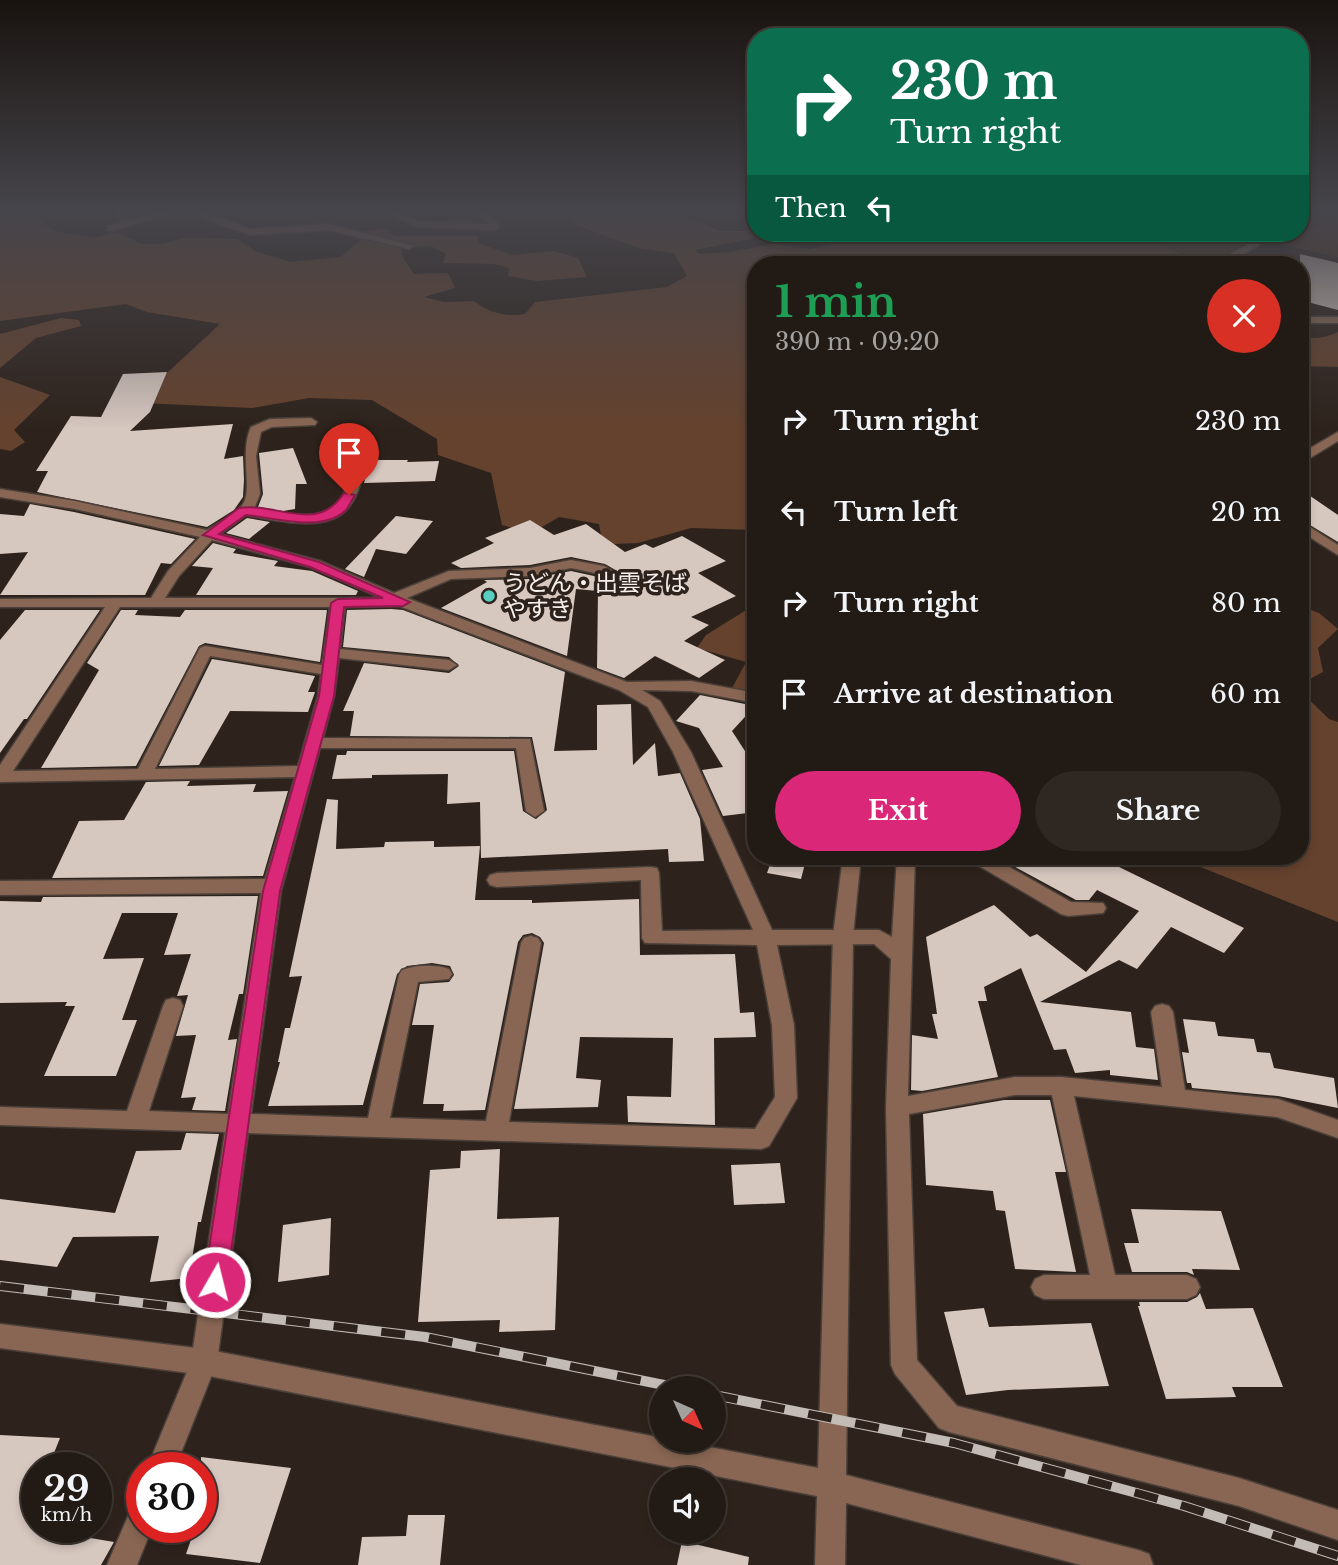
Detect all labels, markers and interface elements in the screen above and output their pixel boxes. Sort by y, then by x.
text: 230 m [890,51,1057,112]
icon: right [775,56,866,147]
text: Turn right [890,112,1061,152]
icon: left [861,189,899,227]
text: Then [775,192,847,224]
text: 1 min [775,276,897,328]
button: close [1207,279,1281,353]
text: 390 m · 09:20 [775,328,940,356]
icon: right [775,402,813,440]
text: Turn right [834,405,979,437]
text: 230 m [1195,405,1281,437]
pin [319,423,379,495]
icon: arrive [330,434,368,472]
icon: left [775,493,813,531]
text: Turn left [834,496,958,528]
text: 20 m [1211,496,1281,528]
place label: うどん・出雲そば やすき [503,569,687,623]
icon: right [775,584,813,622]
text: Turn right [834,587,979,619]
text: 80 m [1211,587,1281,619]
marker: うどん・出雲そば やすき [481,588,497,604]
icon: arrive [775,675,813,713]
text: Arrive at destination [834,678,1114,710]
text: 60 m [1210,678,1281,710]
button: Exit [775,771,1021,851]
button: Share [1035,771,1281,851]
position arrow [178,1245,252,1319]
north arrow [649,1376,726,1452]
map controls [649,1376,726,1544]
speed limit sign: 30 [126,1452,217,1543]
text: 29 [43,1467,90,1510]
button: sound [649,1467,726,1544]
text: km/h [41,1504,92,1526]

